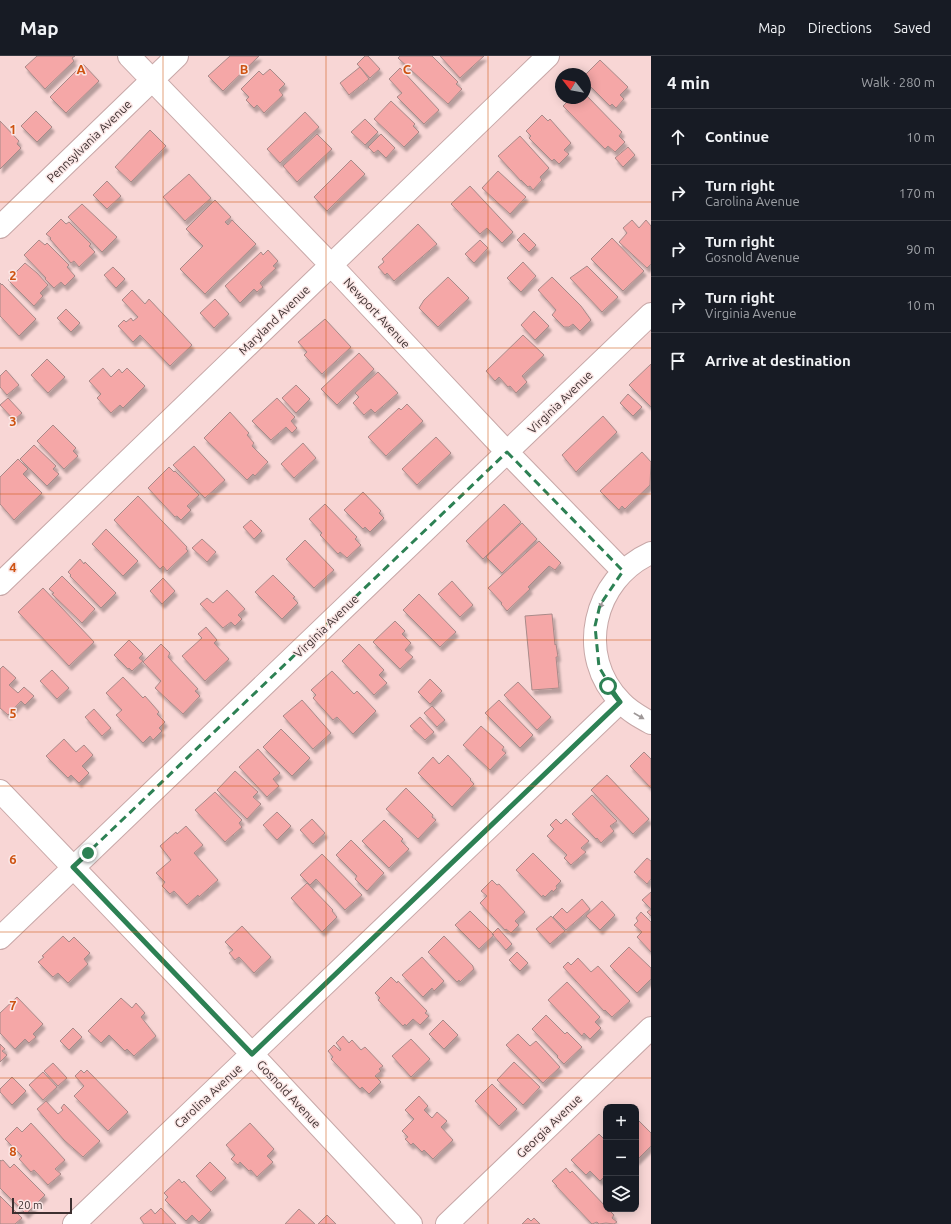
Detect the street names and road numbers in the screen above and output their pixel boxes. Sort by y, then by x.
street label: Pennsylvania Avenue [44,97,134,185]
street label: Newport Avenue [341,275,413,351]
street label: Maryland Avenue [236,283,312,357]
street label: Virginia Avenue [525,368,595,436]
street label: Virginia Avenue [291,592,361,660]
street label: Gosnold Avenue [254,1058,324,1130]
street label: Carolina Avenue [172,1061,244,1131]
street label: Georgia Avenue [514,1092,584,1160]

